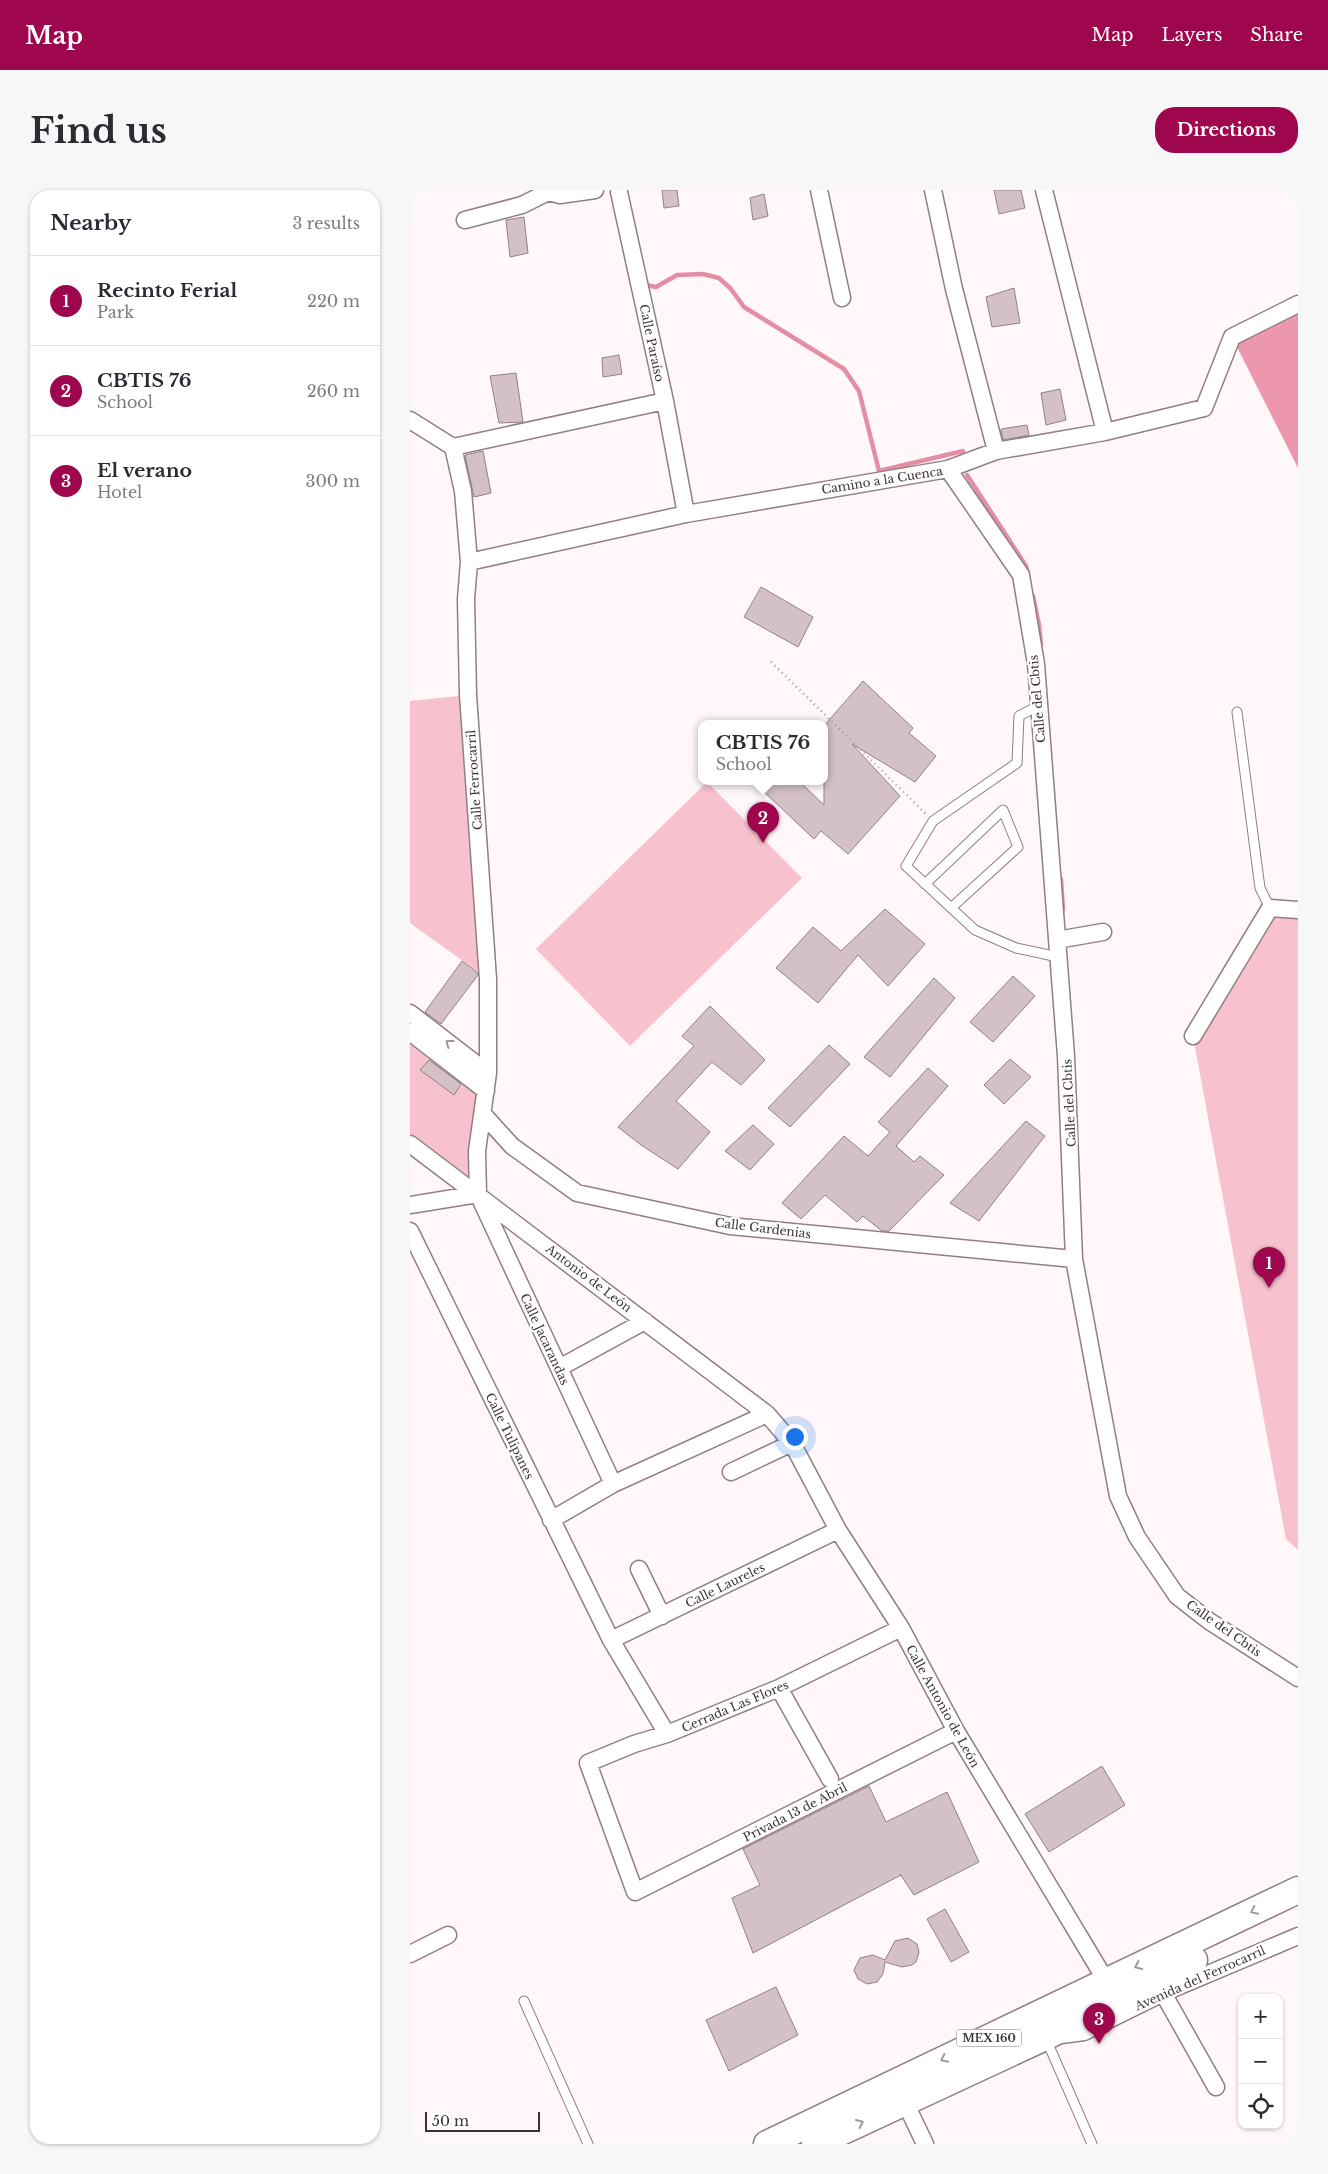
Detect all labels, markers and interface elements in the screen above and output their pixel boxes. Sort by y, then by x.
text: Map [25,21,83,50]
text: Map [1092,24,1133,46]
text: Layers [1161,24,1222,46]
text: Share [1250,24,1303,46]
button: Directions [1155,107,1298,153]
text: Find us [30,109,167,152]
text: Nearby [50,210,131,236]
text: 3 results [292,213,360,233]
text: Recinto Ferial [97,279,237,302]
text: 1 [63,291,69,311]
text: 220 m [307,291,360,311]
text: Park [97,302,134,322]
street label: Calle Paraíso [636,303,668,383]
text: CBTIS 76 [97,369,192,392]
text: 2 [61,381,71,401]
text: 260 m [307,381,360,401]
text: School [97,392,153,412]
text: El verano [97,459,192,482]
street label: Camino a la Cuenca [820,463,944,497]
text: 3 [61,471,71,491]
text: 300 m [306,471,360,491]
text: Hotel [97,482,142,502]
street label: Calle del Cbtis [1026,654,1048,744]
popup [698,720,828,785]
street label: Calle Ferrocarril [463,729,485,831]
text: CBTIS 76 [716,731,810,754]
text: School [716,754,772,774]
pin: 2 [747,802,779,843]
one-way arrow [446,1041,455,1049]
street label: Calle del Cbtis [1059,1059,1079,1147]
street label: Calle Gardenias [714,1215,812,1241]
street label: Antonio de León [542,1240,635,1315]
pin: 1 [1253,1247,1285,1288]
street label: Calle Jacarandas [517,1291,573,1387]
street label: Calle Tulipanes [483,1390,537,1482]
your location [782,1424,808,1450]
street label: Calle Laureles [683,1559,767,1611]
street label: Calle del Cbtis [1184,1597,1264,1659]
street label: Calle Antonio de León [903,1642,983,1770]
street label: Cerrada Las Flores [679,1677,791,1735]
street label: Privada 13 de Abril [740,1779,850,1845]
one-way arrow [1250,1905,1259,1915]
street label: Avenida del Ferrocarril [1131,1942,1268,2014]
one-way arrow [1134,1960,1143,1971]
map controls [1238,1994,1283,2129]
button: + [1238,1994,1283,2039]
pin: 3 [1083,2003,1115,2044]
road number: MEX 160 [956,2030,1022,2046]
button: − [1238,2039,1283,2084]
one-way arrow [940,2053,949,2063]
button: locate [1238,2084,1283,2129]
scale bar [425,2109,540,2132]
text: 50 m [432,2112,469,2130]
one-way arrow [855,2119,864,2130]

